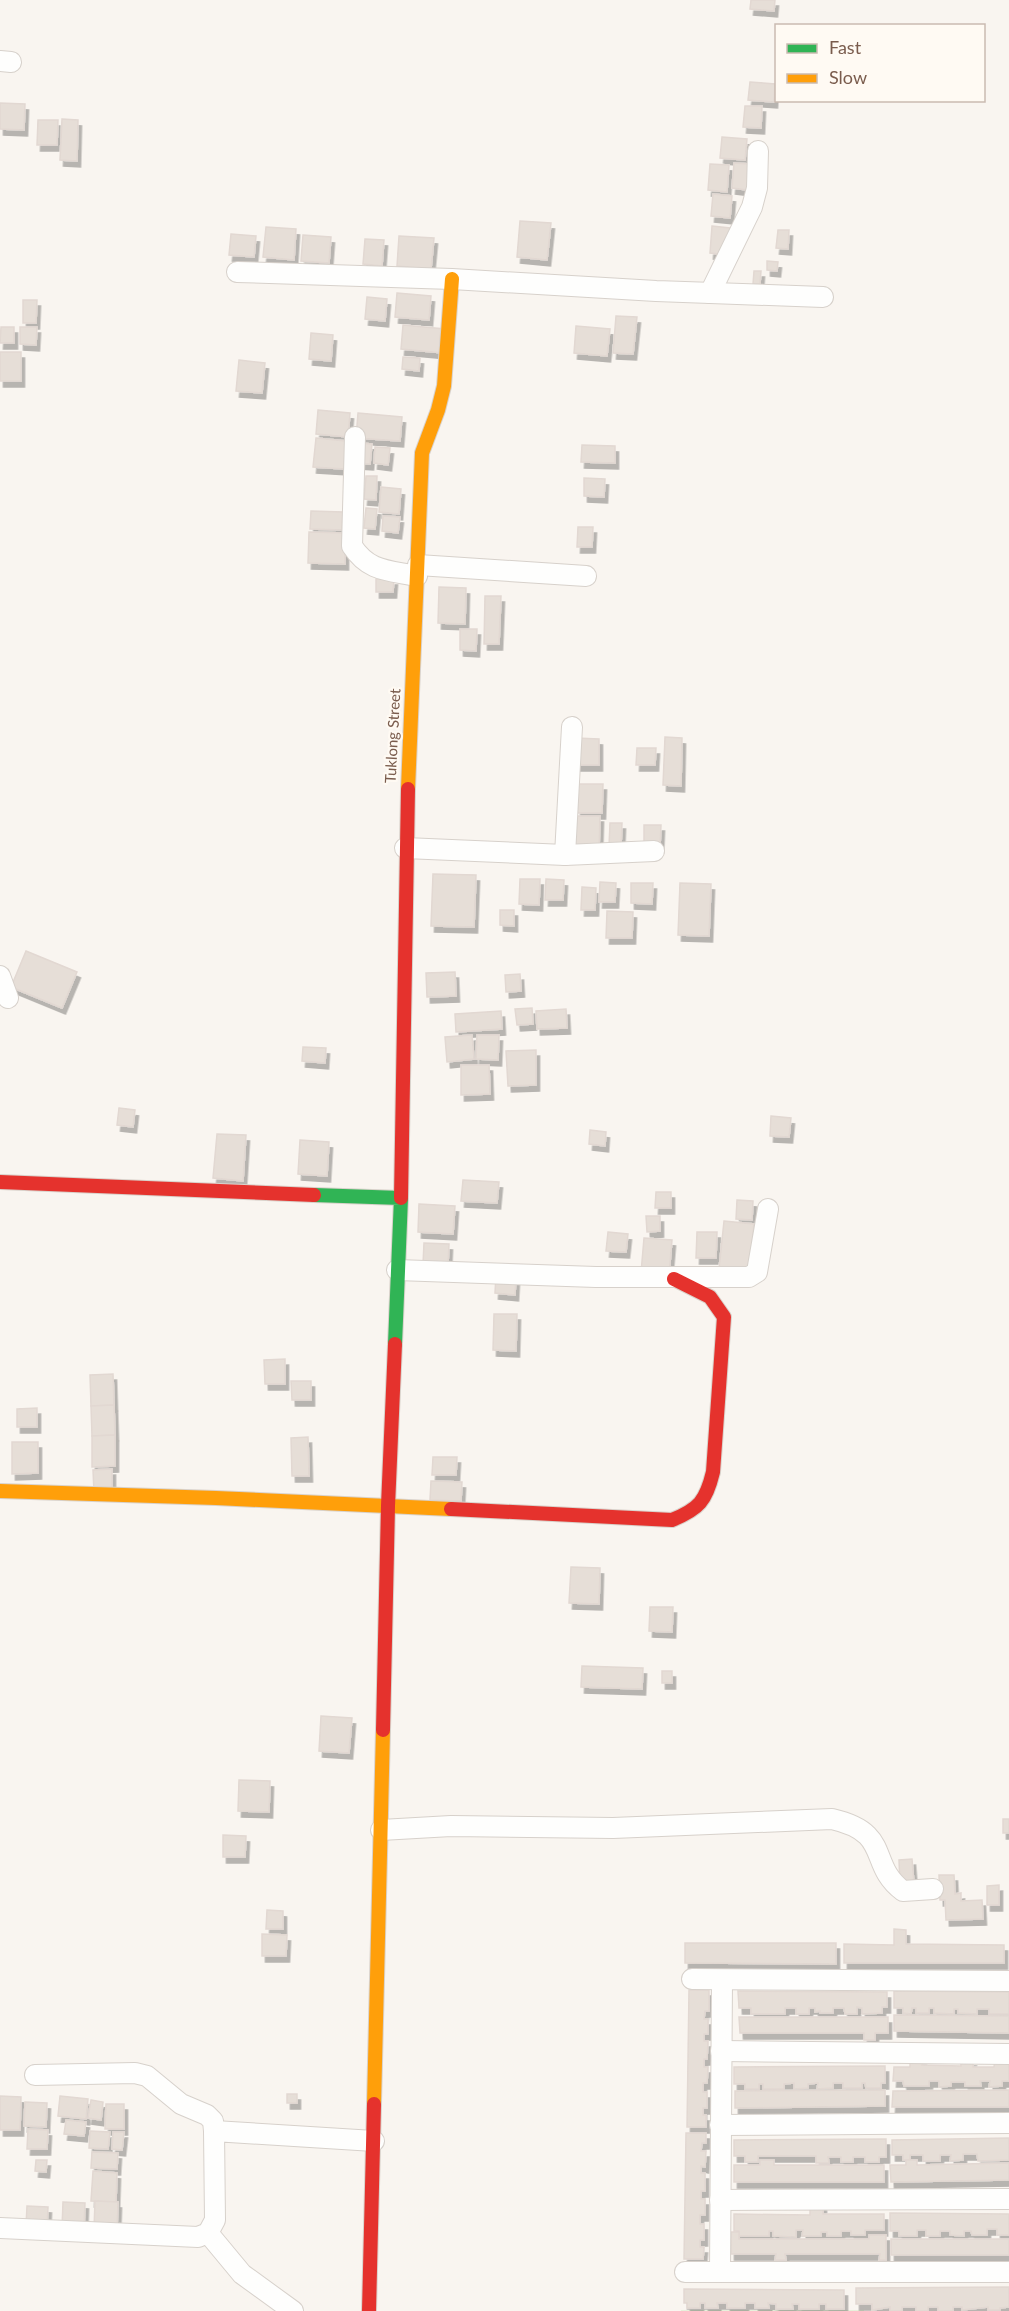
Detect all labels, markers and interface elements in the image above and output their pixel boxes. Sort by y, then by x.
legend [775,24,985,102]
text: Fast [829,36,862,58]
text: Slow [829,66,867,88]
street label: Tuklong Street [381,688,404,784]

